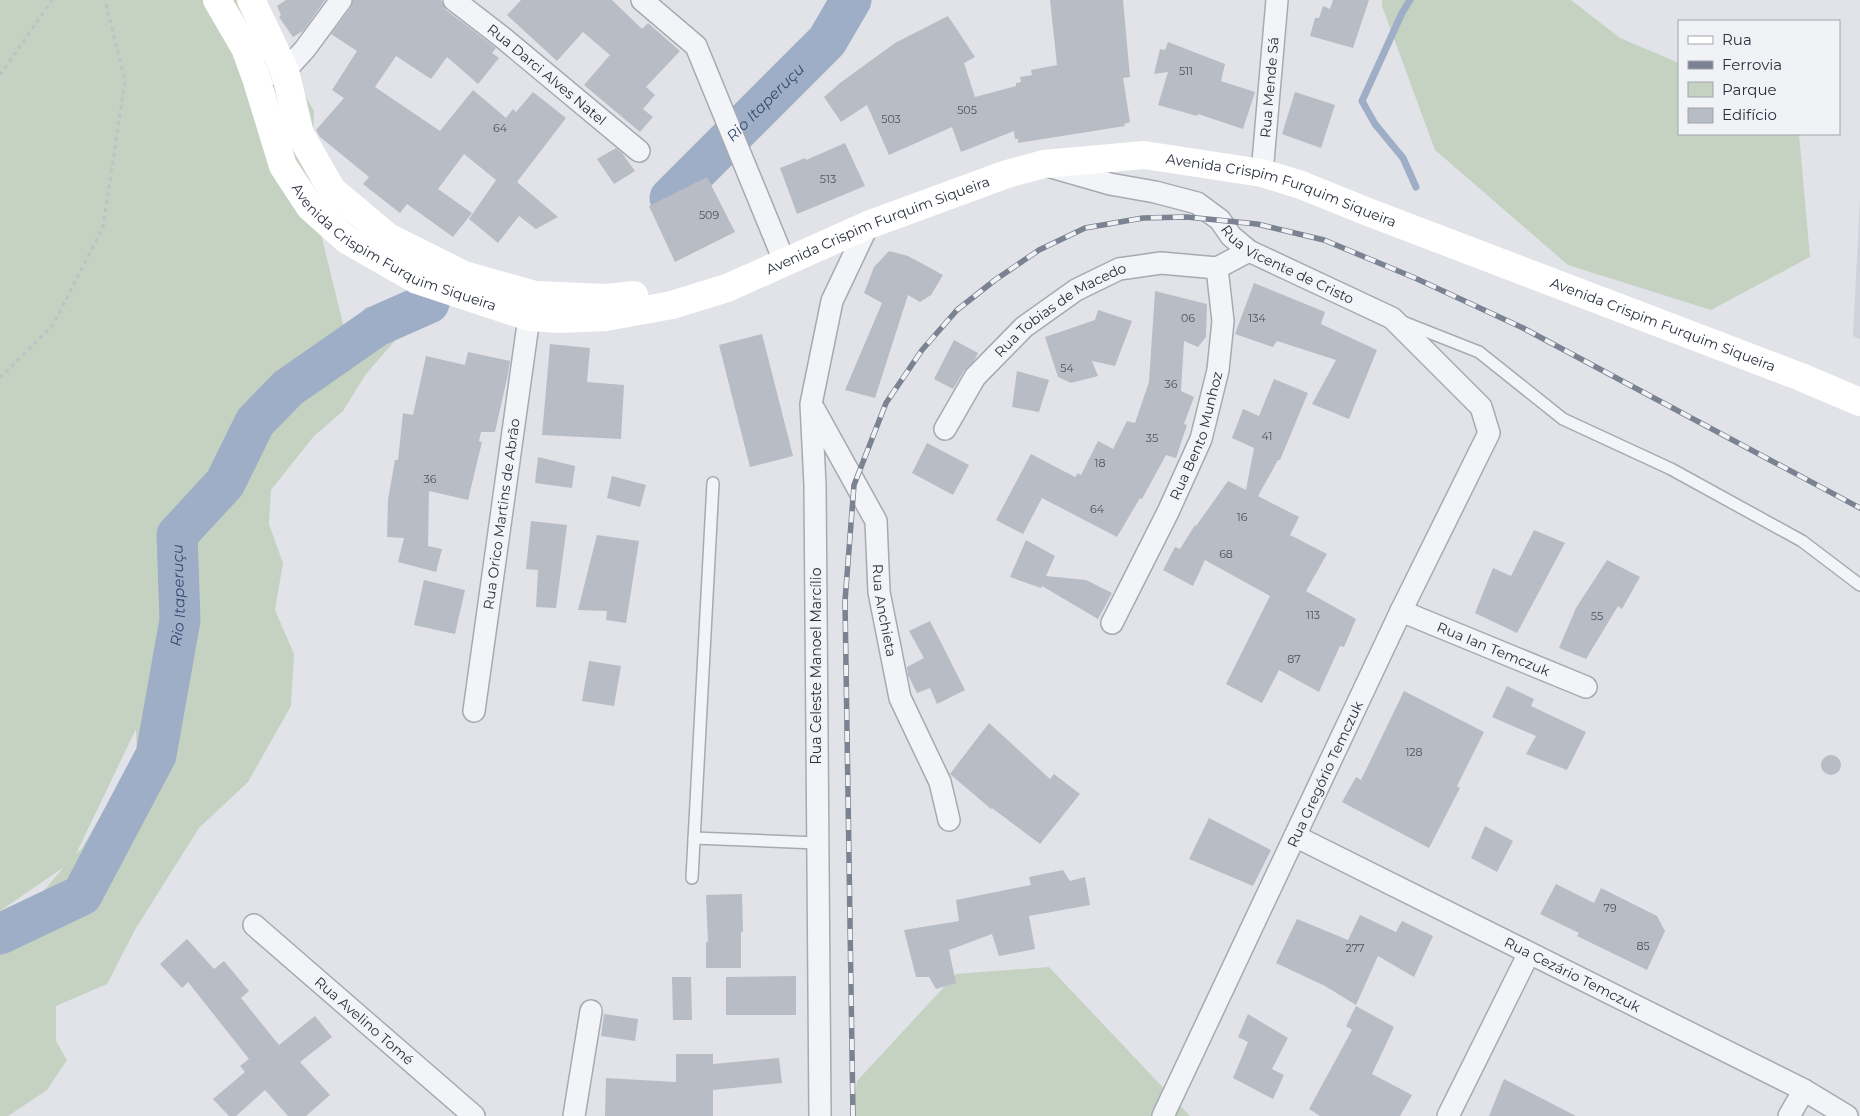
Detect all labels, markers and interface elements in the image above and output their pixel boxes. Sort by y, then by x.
street label: Rua Darci Alves Natel [484,20,610,129]
legend [1678,20,1840,135]
text: Rua [1722,30,1752,49]
street label: Rua Mende Sá [1256,36,1283,139]
text: Ferrovia [1722,55,1782,74]
water label: Rio Itaperuçu [722,59,808,145]
house number: 511 [1179,64,1193,78]
text: Parque [1722,80,1777,99]
house number: 505 [957,103,977,117]
text: Edifício [1722,105,1777,124]
house number: 503 [881,112,901,126]
house number: 64 [493,121,508,135]
street label: Avenida Crispim Furquim Siqueira [1165,149,1399,231]
street label: Avenida Crispim Furquim Siqueira [763,172,992,278]
house number: 513 [820,172,836,186]
street label: Avenida Crispim Furquim Siqueira [288,180,499,315]
house number: 509 [699,208,719,222]
street label: Rua Vicente de Cristo [1217,221,1357,308]
street label: Rua Tobias de Macedo [990,259,1127,361]
street label: Avenida Crispim Furquim Siqueira [1548,273,1778,376]
house number: 06 [1181,311,1195,325]
house number: 134 [1248,311,1266,325]
house number: 54 [1060,361,1074,375]
street label: Rua Bento Munhoz [1166,370,1226,503]
house number: 36 [1165,377,1178,391]
street label: Rua Orico Martins de Abrão [479,417,524,611]
house number: 41 [1262,429,1272,443]
house number: 35 [1146,431,1158,445]
house number: 18 [1095,456,1106,470]
house number: 36 [424,472,437,486]
house number: 64 [1090,502,1105,516]
house number: 16 [1237,510,1248,524]
water label: Rio Itaperuçu [165,544,189,648]
house number: 68 [1219,547,1233,561]
street label: Rua Anchieta [869,563,901,658]
street label: Rua Celeste Manoel Marcílio [807,567,825,764]
house number: 113 [1306,608,1320,622]
house number: 55 [1591,609,1603,623]
street label: Rua Ian Temczuk [1434,618,1553,680]
house number: 87 [1287,652,1301,666]
street label: Rua Gregório Temczuk [1283,697,1367,850]
house number: 128 [1405,745,1423,759]
house number: 79 [1603,901,1617,915]
street label: Rua Cezário Temczuk [1501,933,1644,1016]
house number: 85 [1636,939,1650,953]
house number: 277 [1345,941,1365,955]
street label: Rua Avelino Tomé [311,973,418,1069]

